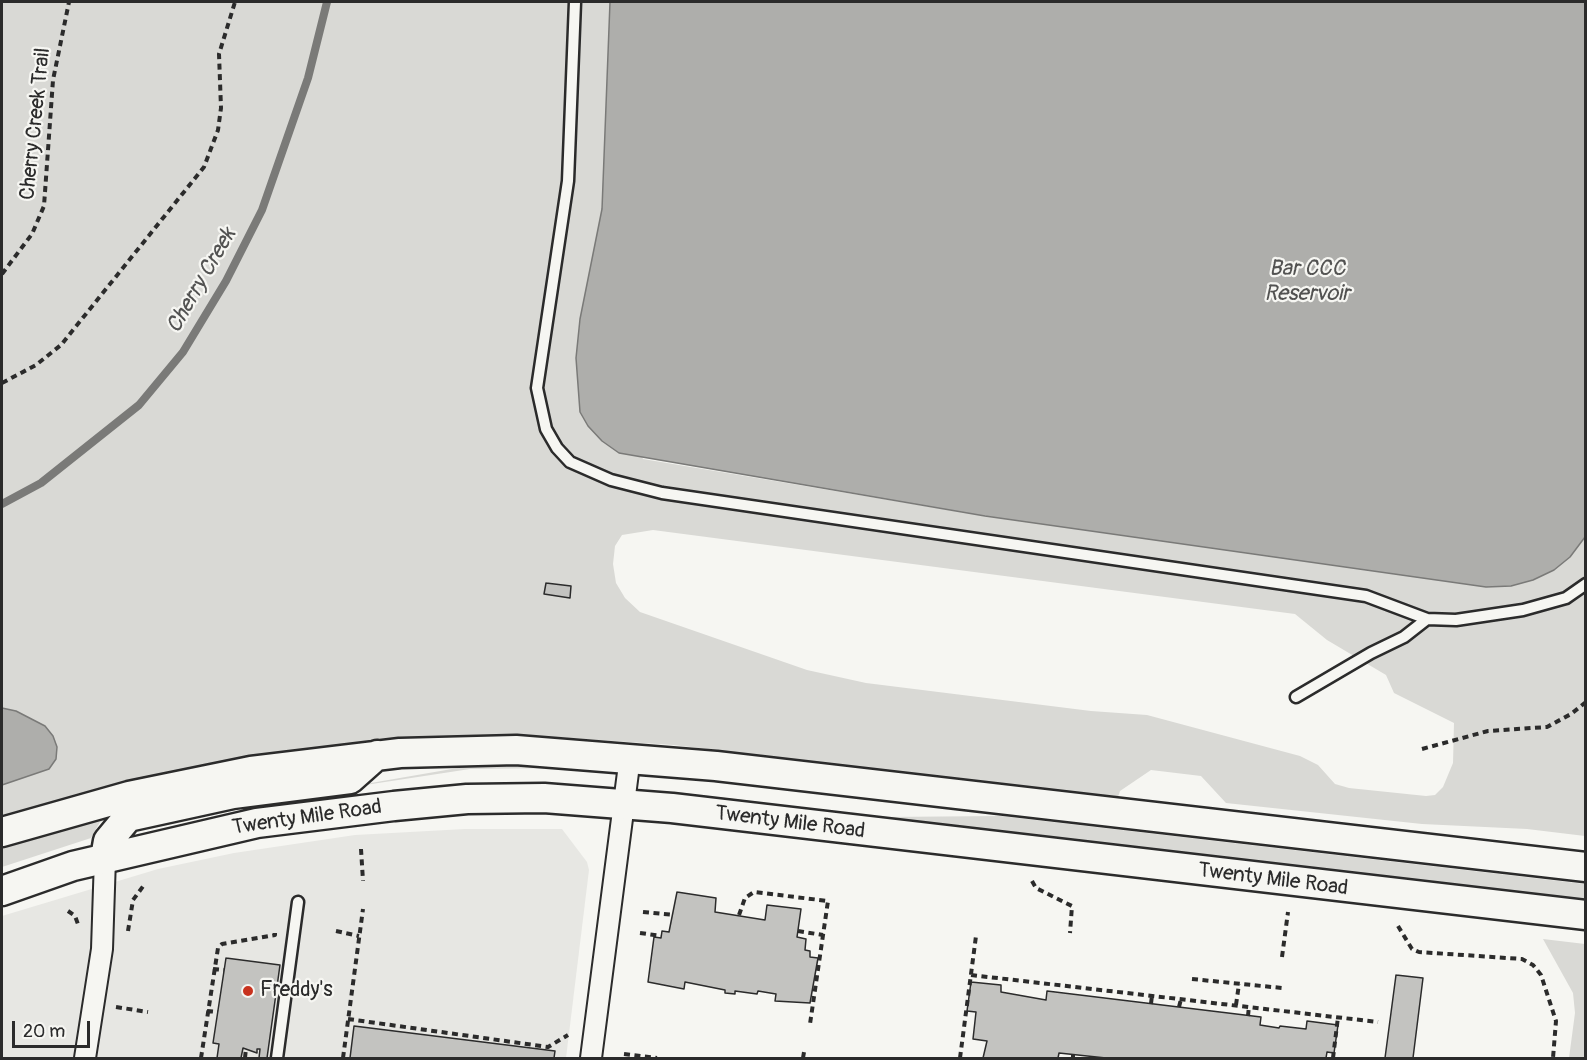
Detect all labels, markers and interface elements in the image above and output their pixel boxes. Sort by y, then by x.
street label: Cherry Creek Trail [15,47,57,201]
water label: Cherry Creek [161,224,243,338]
water label: Bar CCC Reservoir [1264,256,1350,308]
street label: Twenty Mile Road [230,795,384,841]
street label: Twenty Mile Road [714,801,866,845]
street label: Twenty Mile Road [1197,858,1349,902]
place label: Freddy's [260,978,333,1004]
marker: Freddy's [241,984,255,998]
scale bar [15,1009,93,1047]
text: 20 m [23,1020,65,1043]

